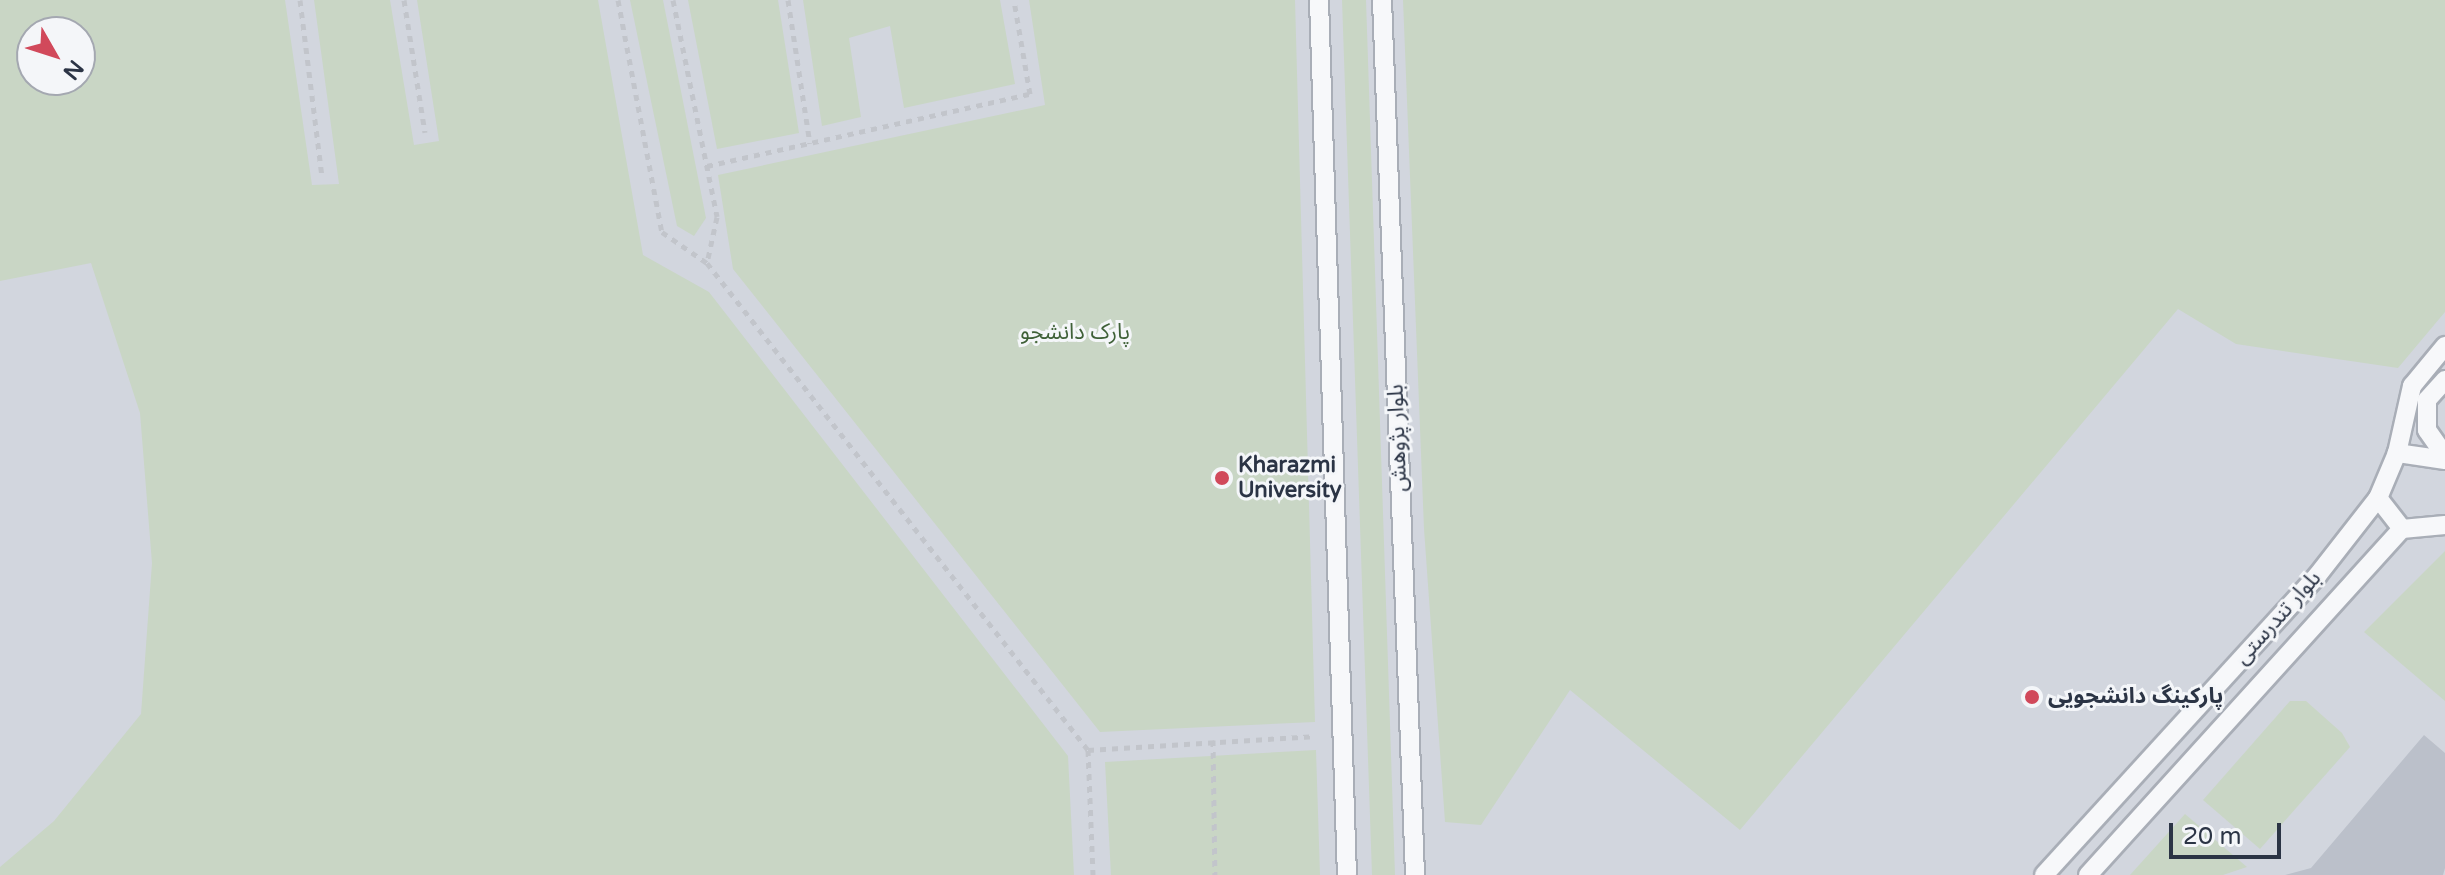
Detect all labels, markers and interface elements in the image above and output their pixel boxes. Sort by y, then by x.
north arrow [16,16,96,96]
text: N [57,55,89,85]
park label: پارک دانشجو [1020,320,1130,346]
street label: بلوار پژوهش [1383,384,1413,492]
place label: Kharazmi University [1238,452,1342,504]
marker: Kharazmi University [1213,469,1231,487]
street label: بلوار تندرستی [2229,566,2327,670]
place label: پارکینگ دانشجویی [2048,684,2223,710]
marker: پارکینگ دانشجویی [2023,688,2041,706]
scale bar [2173,807,2285,857]
text: 20 m [2183,822,2241,851]

